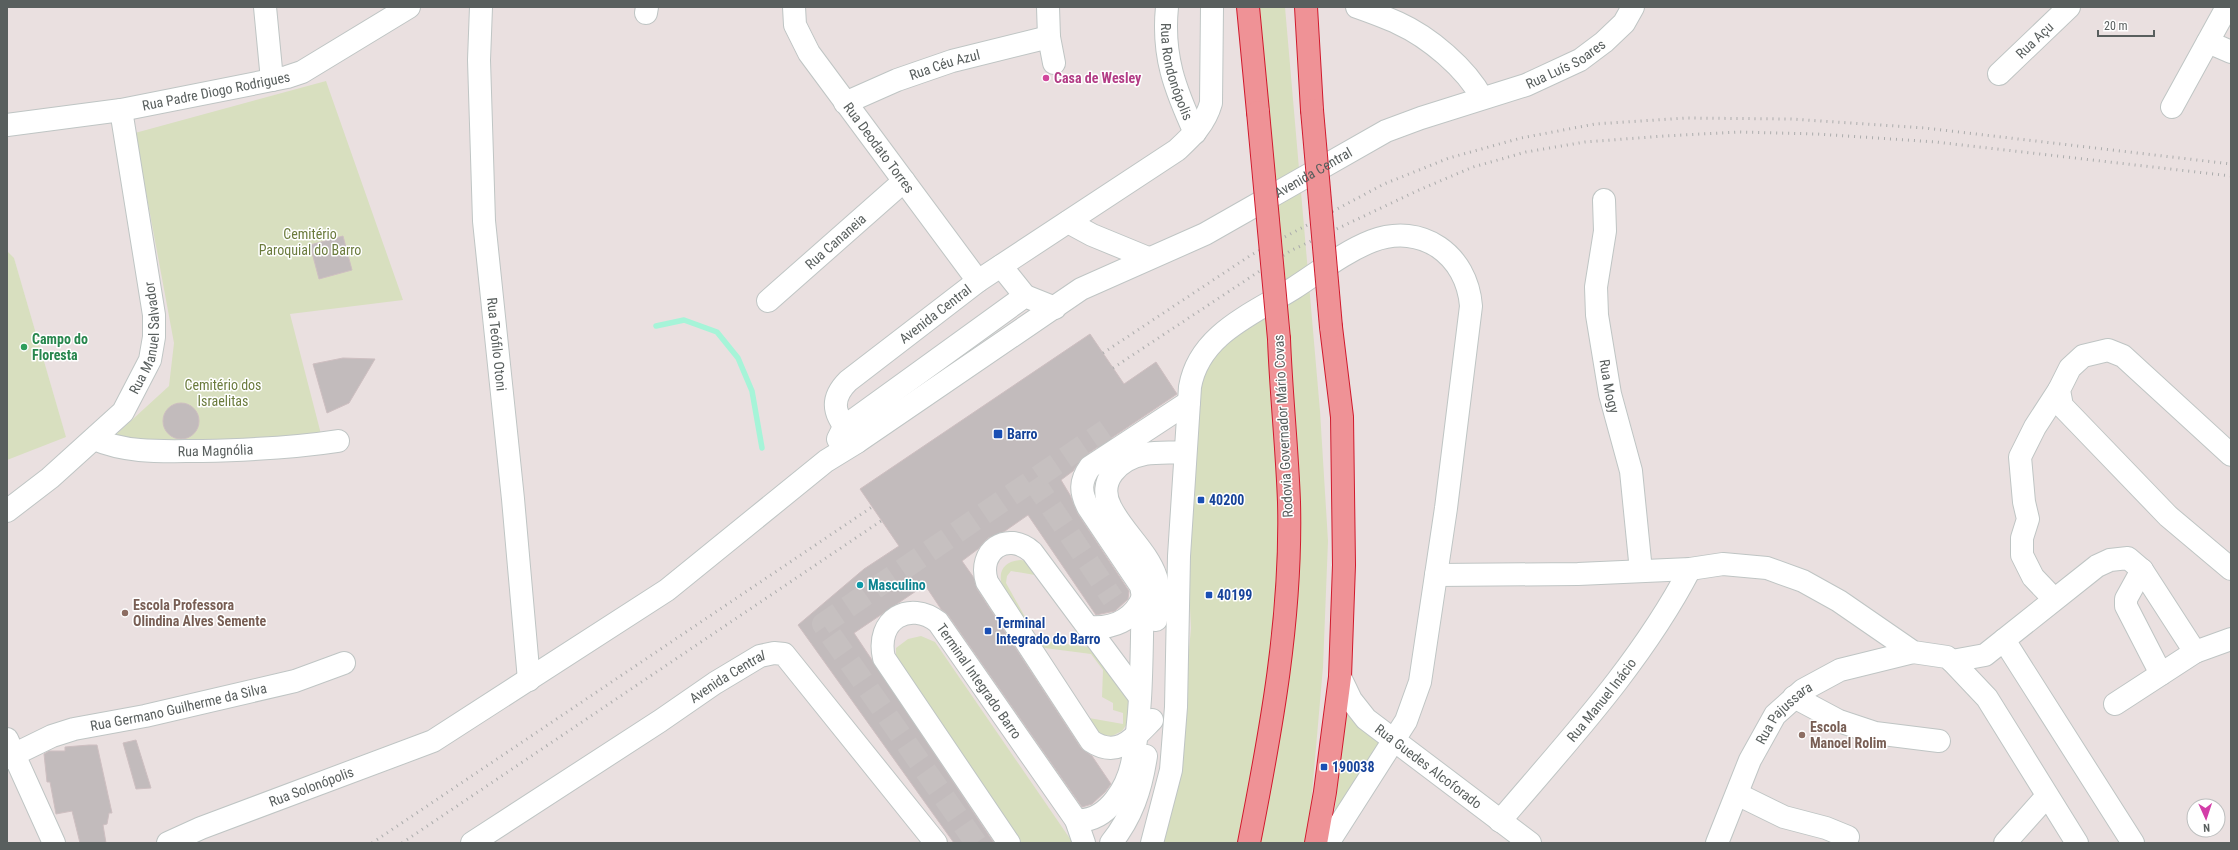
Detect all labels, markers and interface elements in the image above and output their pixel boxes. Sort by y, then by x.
scale bar [2098,12,2154,38]
street label: Rua Açu [2012,19,2056,62]
text: 20 m [2104,19,2128,33]
street label: Rua Rondonópolis [1158,23,1196,123]
street label: Rua Luís Soares [1523,36,1608,92]
street label: Rua Céu Azul [907,46,982,83]
street label: Rua Padre Diogo Rodrigues [141,69,291,114]
place label: Casa de Wesley [1054,70,1142,86]
marker: Casa de Wesley [1041,73,1051,83]
street label: Rua Deodato Torres [840,99,918,196]
street label: Avenida Central [1272,144,1355,201]
street label: Rua Cananeia [802,210,869,272]
park label: Cemitério Paroquial do Barro [259,226,361,258]
street label: Rua Manuel Salvador [126,281,162,397]
street label: Avenida Central [896,281,974,347]
street label: Rua Teófilo Otoni [484,297,510,392]
place label: Campo do Floresta [32,331,88,363]
street label: Rodovia Governador Mário Covas [1270,334,1296,518]
marker: Campo do Floresta [19,342,29,352]
street label: Rua Mogy [1596,358,1623,415]
park label: Cemitério dos Israelitas [184,377,262,409]
place label: Barro [1007,426,1037,442]
marker: Barro [992,428,1004,440]
street label: Rua Magnólia [178,441,254,459]
place label: 40200 [1209,492,1244,508]
marker: 40200 [1196,495,1206,505]
place label: Masculino [868,577,926,593]
marker: Masculino [855,580,865,590]
place label: 40199 [1217,587,1252,603]
marker: 40199 [1204,590,1214,600]
place label: Escola Professora Olindina Alves Semente [133,597,266,629]
marker: Escola Professora Olindina Alves Semente [120,608,130,618]
place label: Terminal Integrado do Barro [996,615,1100,647]
street label: Terminal Integrado Barro [934,620,1025,742]
marker: Terminal Integrado do Barro [983,626,993,636]
street label: Avenida Central [686,647,766,706]
street label: Rua Manuel Inácio [1564,655,1639,745]
street label: Rua Pajussara [1752,679,1815,747]
street label: Rua Germano Guilherme da Silva [89,680,268,734]
place label: Escola Manoel Rolim [1810,719,1887,751]
street label: Rua Guedes Alcoforado [1372,721,1485,812]
marker: Escola Manoel Rolim [1797,730,1807,740]
place label: 190038 [1332,759,1374,775]
marker: 190038 [1319,762,1329,772]
street label: Rua Solonópolis [267,763,356,810]
north arrow [2186,798,2226,838]
text: N [2203,821,2210,834]

